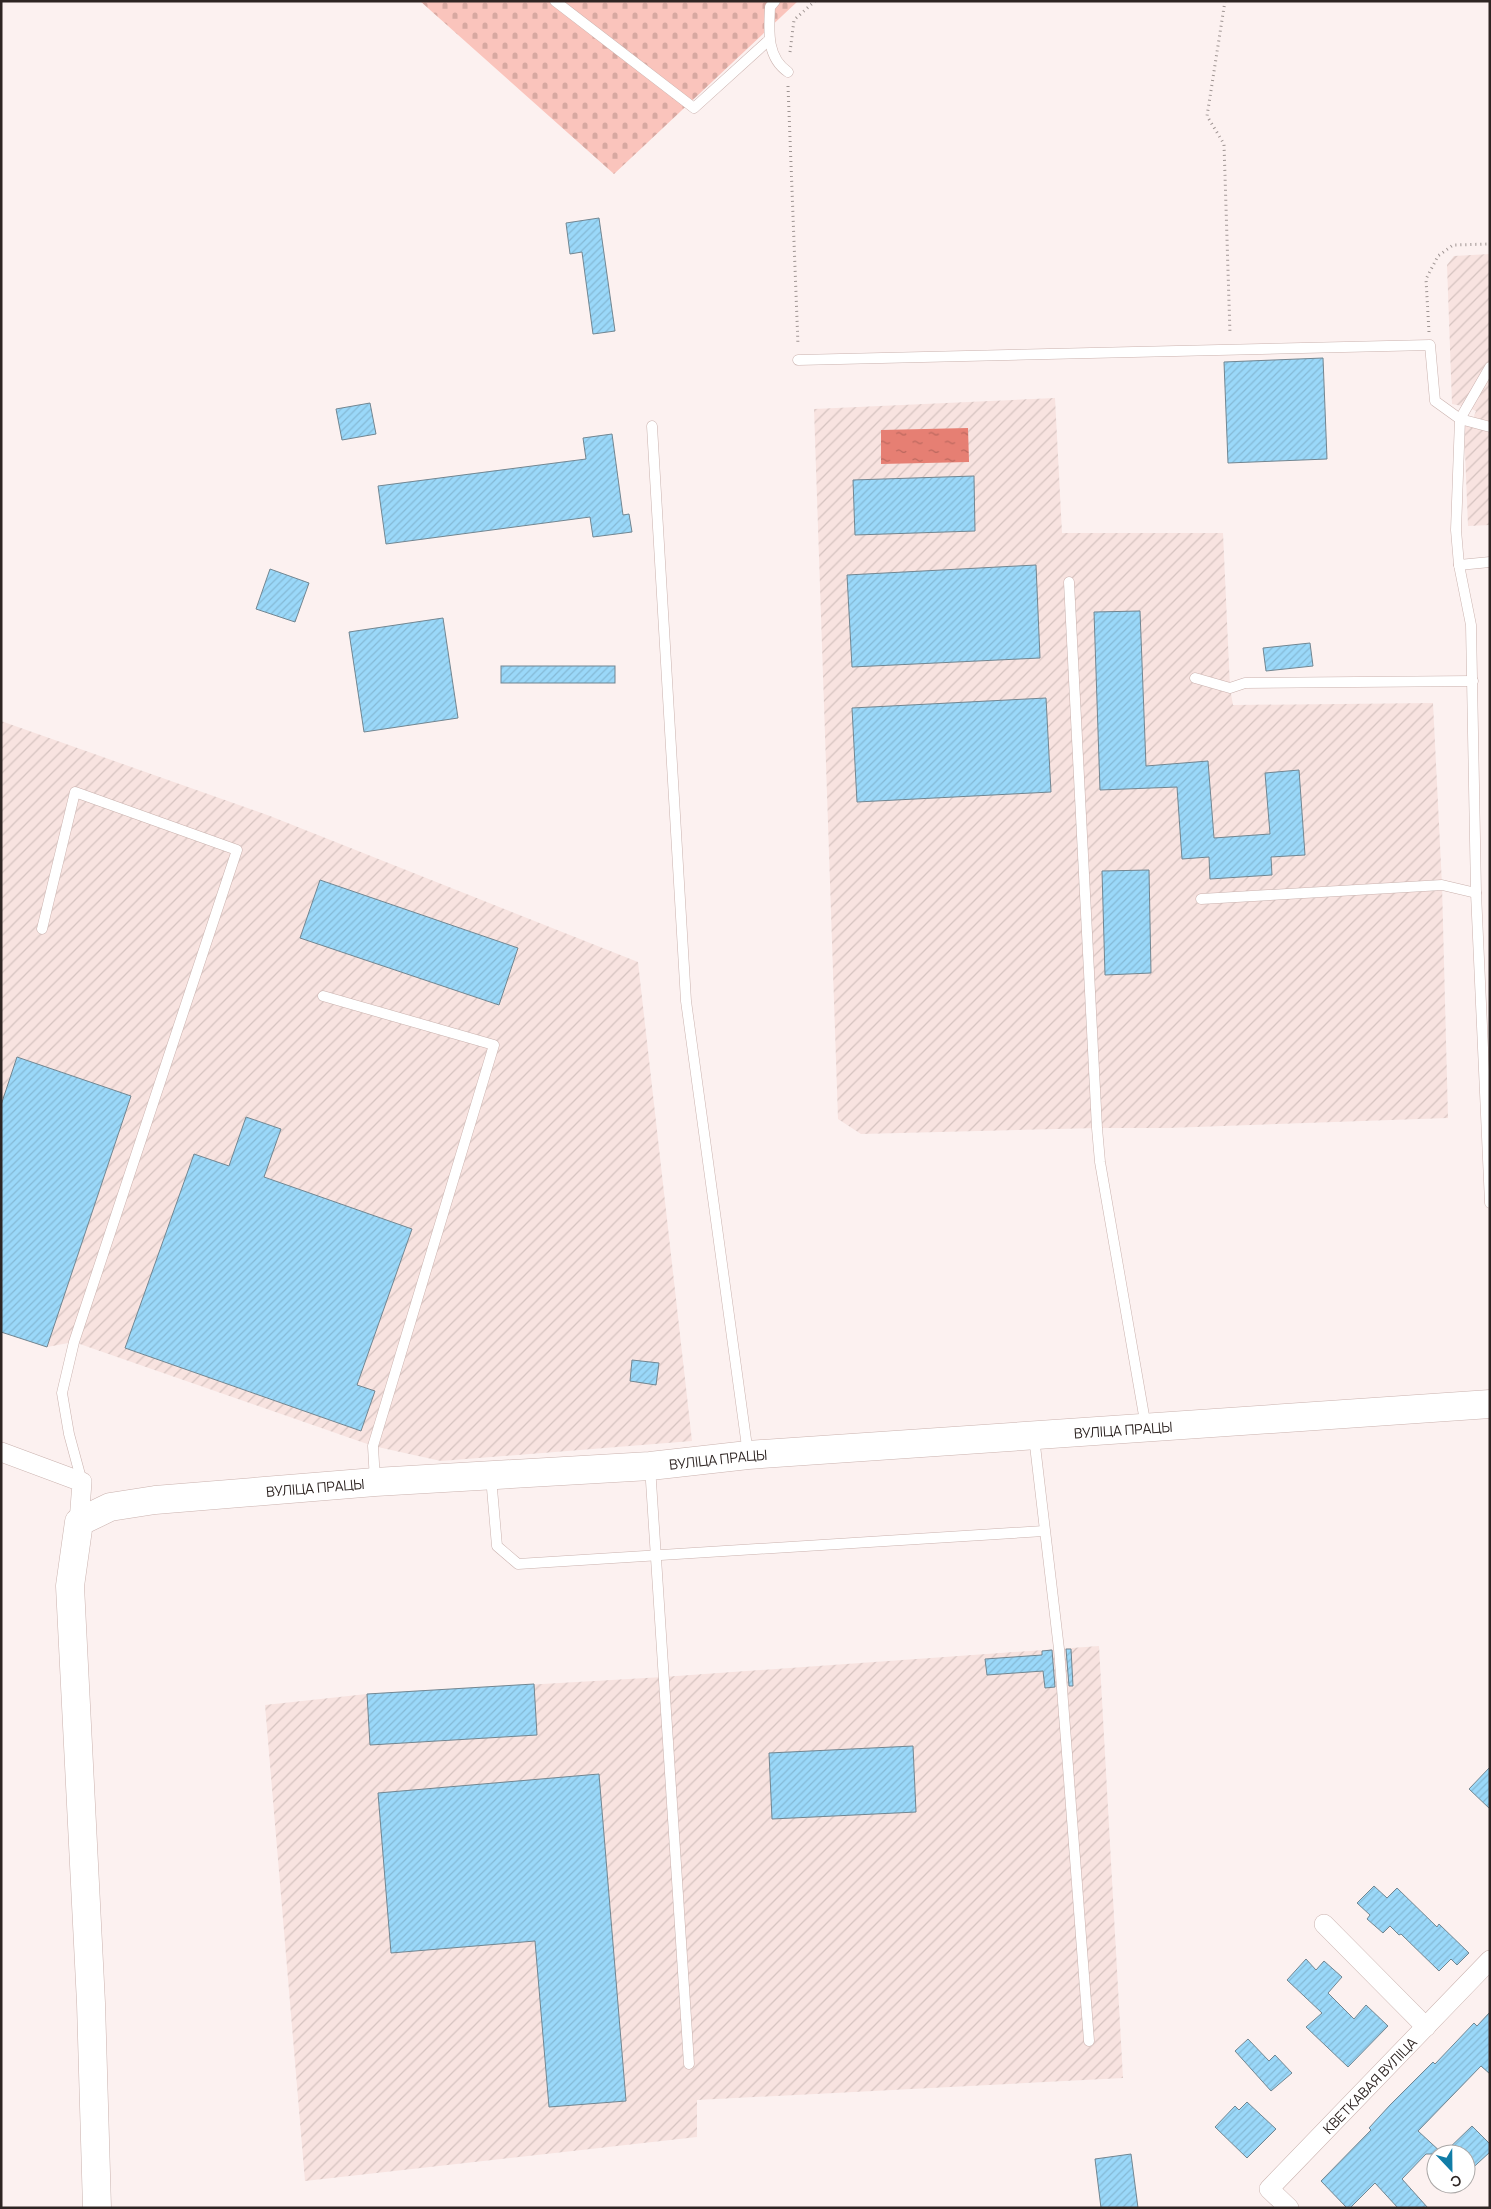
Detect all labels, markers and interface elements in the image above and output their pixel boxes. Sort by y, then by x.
street label: ВУЛІЦА ПРАЦЫ [1073,1416,1173,1442]
street label: ВУЛІЦА ПРАЦЫ [668,1444,768,1473]
street label: ВУЛІЦА ПРАЦЫ [265,1473,365,1500]
street label: КВЕТКАВАЯ ВУЛІЦА [1318,2033,1420,2138]
north arrow [1426,2144,1476,2194]
text: С [1448,2171,1464,2192]

